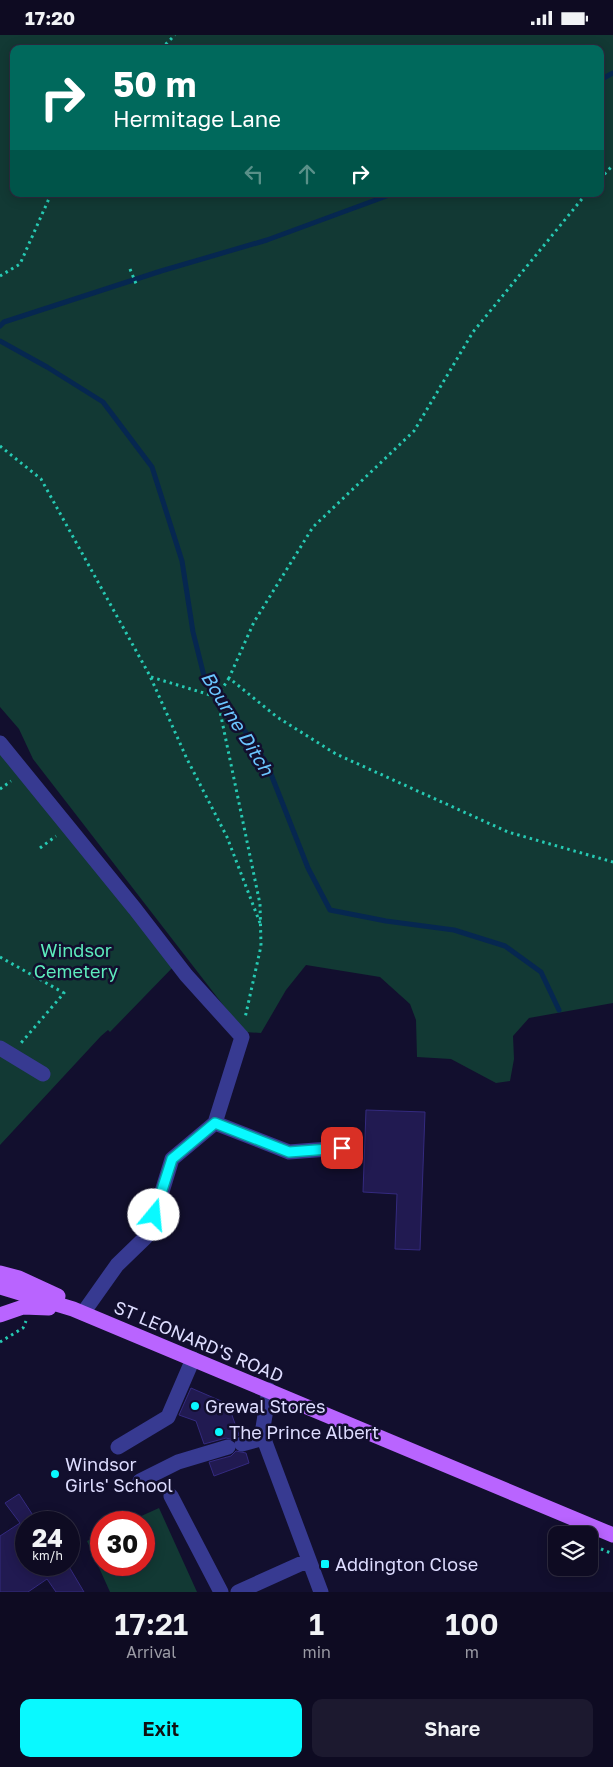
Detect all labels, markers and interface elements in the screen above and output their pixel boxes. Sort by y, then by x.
text: 17:20 [25,6,75,29]
text: 50 m [113,63,196,105]
icon: right [30,65,95,130]
text: Hermitage Lane [113,105,281,132]
icon: left [240,160,268,188]
icon: ahead [293,160,321,188]
icon: right [346,160,374,188]
water label: Bourne Ditch [197,667,280,780]
park label: Windsor Cemetery [34,939,118,982]
pin [321,1127,363,1169]
icon: arrive [328,1134,356,1162]
position arrow [127,1188,179,1240]
street label: ST LEONARD'S ROAD [111,1295,287,1387]
place label: Grewal Stores [205,1395,325,1417]
marker: Grewal Stores [189,1400,201,1412]
place label: The Prince Albert [229,1421,379,1443]
marker: The Prince Albert [213,1426,225,1438]
place label: Windsor Girls' School [65,1453,173,1496]
marker: Windsor Girls' School [49,1468,61,1480]
speed limit sign: 30 [90,1511,155,1576]
text: 24 [32,1522,63,1553]
map controls [548,1526,598,1576]
button: layers [548,1526,598,1576]
text: km/h [32,1548,63,1563]
place label: Addington Close [335,1553,478,1575]
marker: Addington Close [319,1558,331,1570]
text: 17:21 [114,1606,188,1642]
text: 1 [309,1606,324,1642]
text: 100 [445,1606,499,1642]
text: Arrival [126,1642,176,1662]
text: min [302,1642,331,1662]
text: m [465,1642,479,1662]
button: Exit [20,1699,302,1757]
button: Share [312,1699,593,1757]

